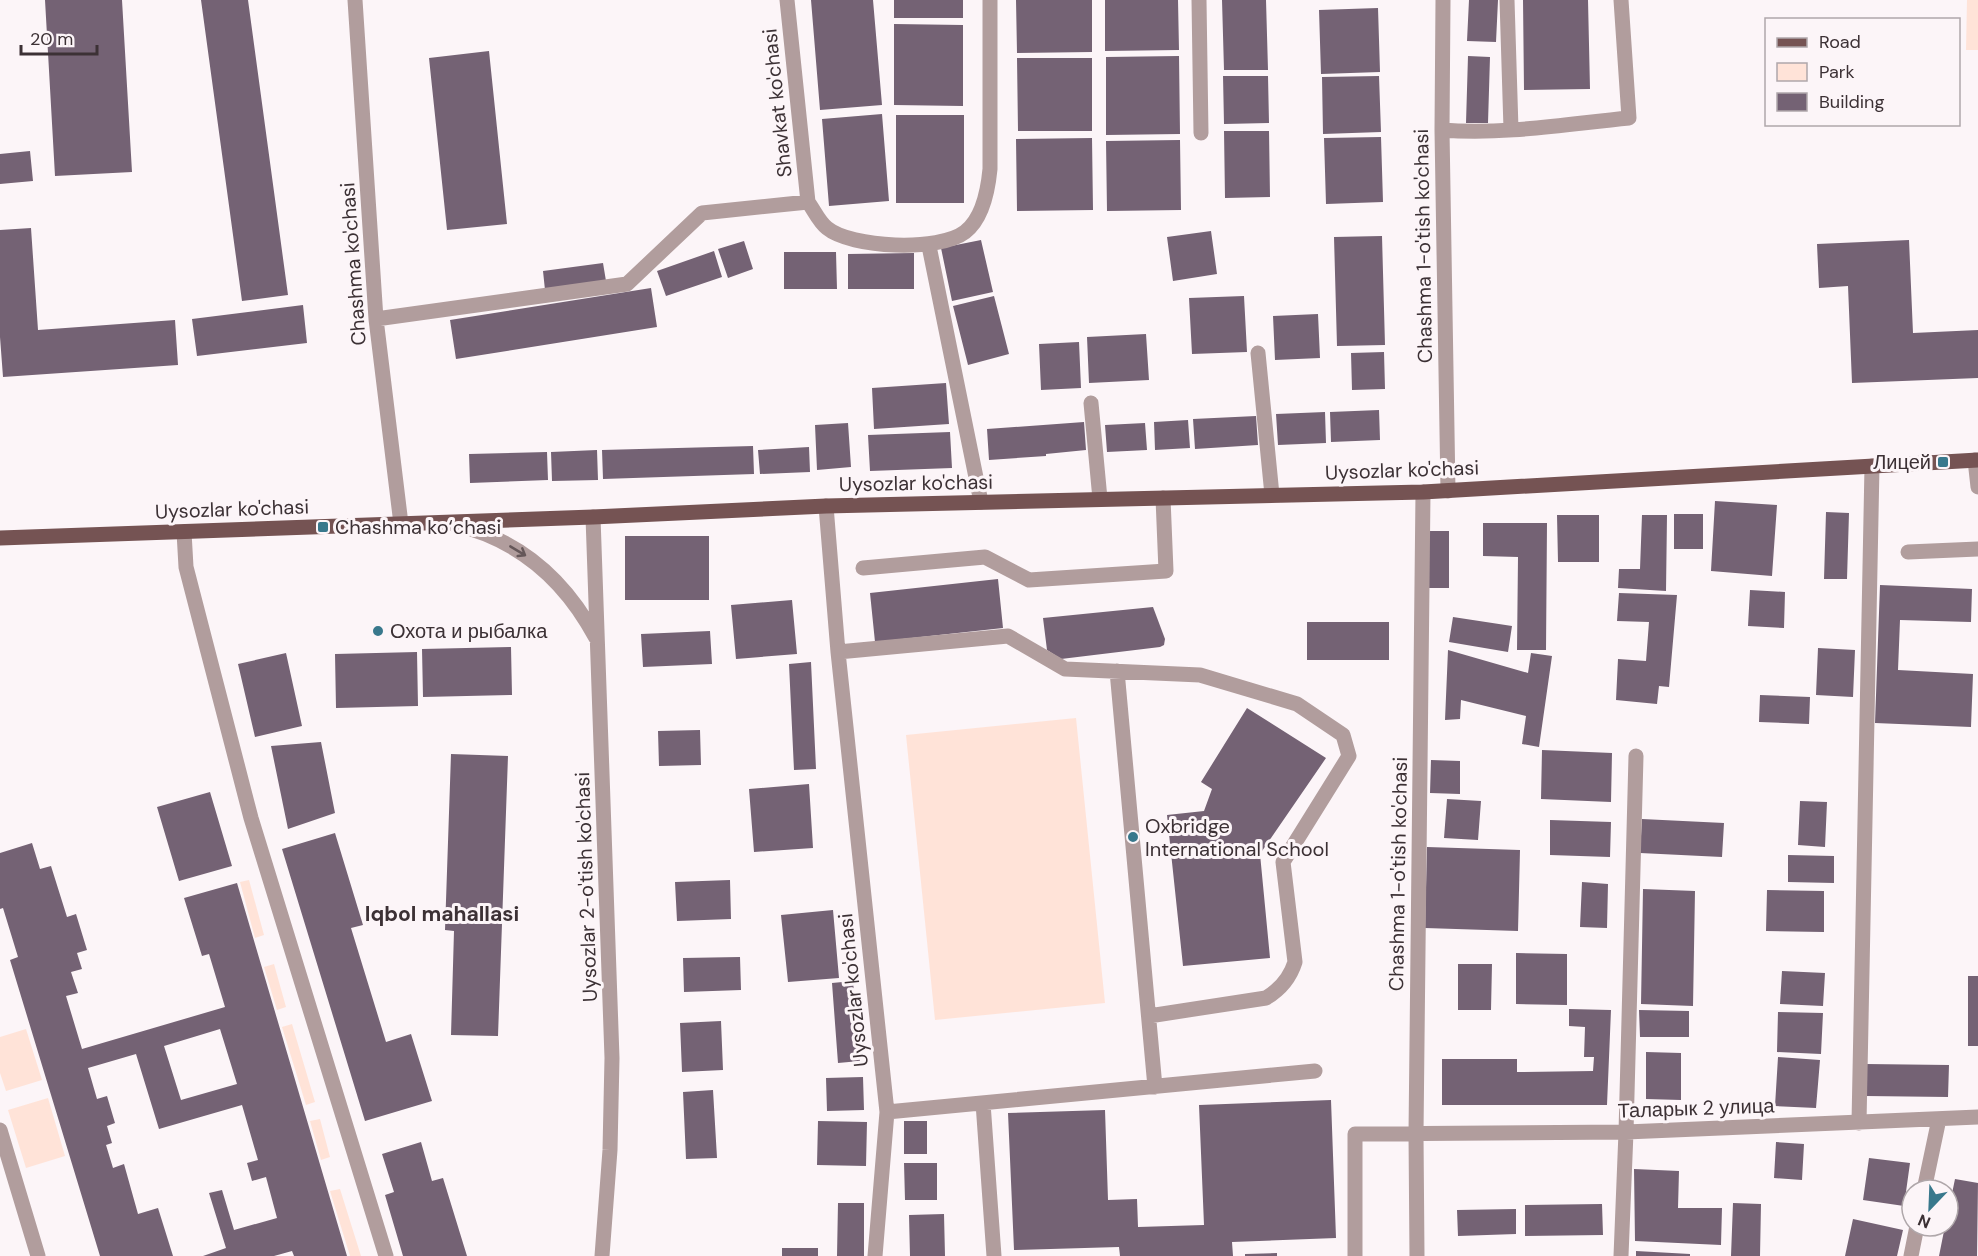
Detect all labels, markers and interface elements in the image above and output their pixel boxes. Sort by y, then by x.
scale bar [21,18,98,56]
legend [1765,18,1960,126]
text: 20 m [30,27,73,51]
street label: Shavkat ko'chasi [756,27,798,179]
text: Road [1819,30,1861,54]
text: Park [1819,60,1855,84]
text: Building [1819,90,1884,114]
street label: Chashma 1-o'tish ko'chasi [1408,129,1438,363]
street label: Chashma ko'chasi [334,181,372,347]
place label: Лицей [1873,449,1931,475]
street label: Uysozlar ko'chasi [1325,454,1479,486]
marker: Лицей [1936,455,1950,469]
street label: Uysozlar ko'chasi [839,469,993,497]
street label: Uysozlar ko'chasi [155,493,309,525]
place label: Chashma ko‘chasi [335,514,501,540]
marker: Chashma ko‘chasi [316,520,330,534]
one-way arrow [509,546,526,558]
place label: Охота и рыбалка [390,618,548,644]
marker: Охота и рыбалка [371,624,385,638]
street label: Chashma 1-o'tish ko'chasi [1383,757,1413,991]
street label: Uysozlar 2-o'tish ko'chasi [569,772,603,1002]
place label: Oxbridge International School [1145,813,1329,862]
marker: Oxbridge International School [1126,830,1140,844]
district label: Iqbol mahallasi [365,900,519,928]
street label: Uysozlar ko'chasi [832,912,874,1068]
street label: Таларык 2 улица [1617,1092,1776,1124]
north arrow [1900,1178,1960,1238]
text: N [1915,1209,1934,1233]

